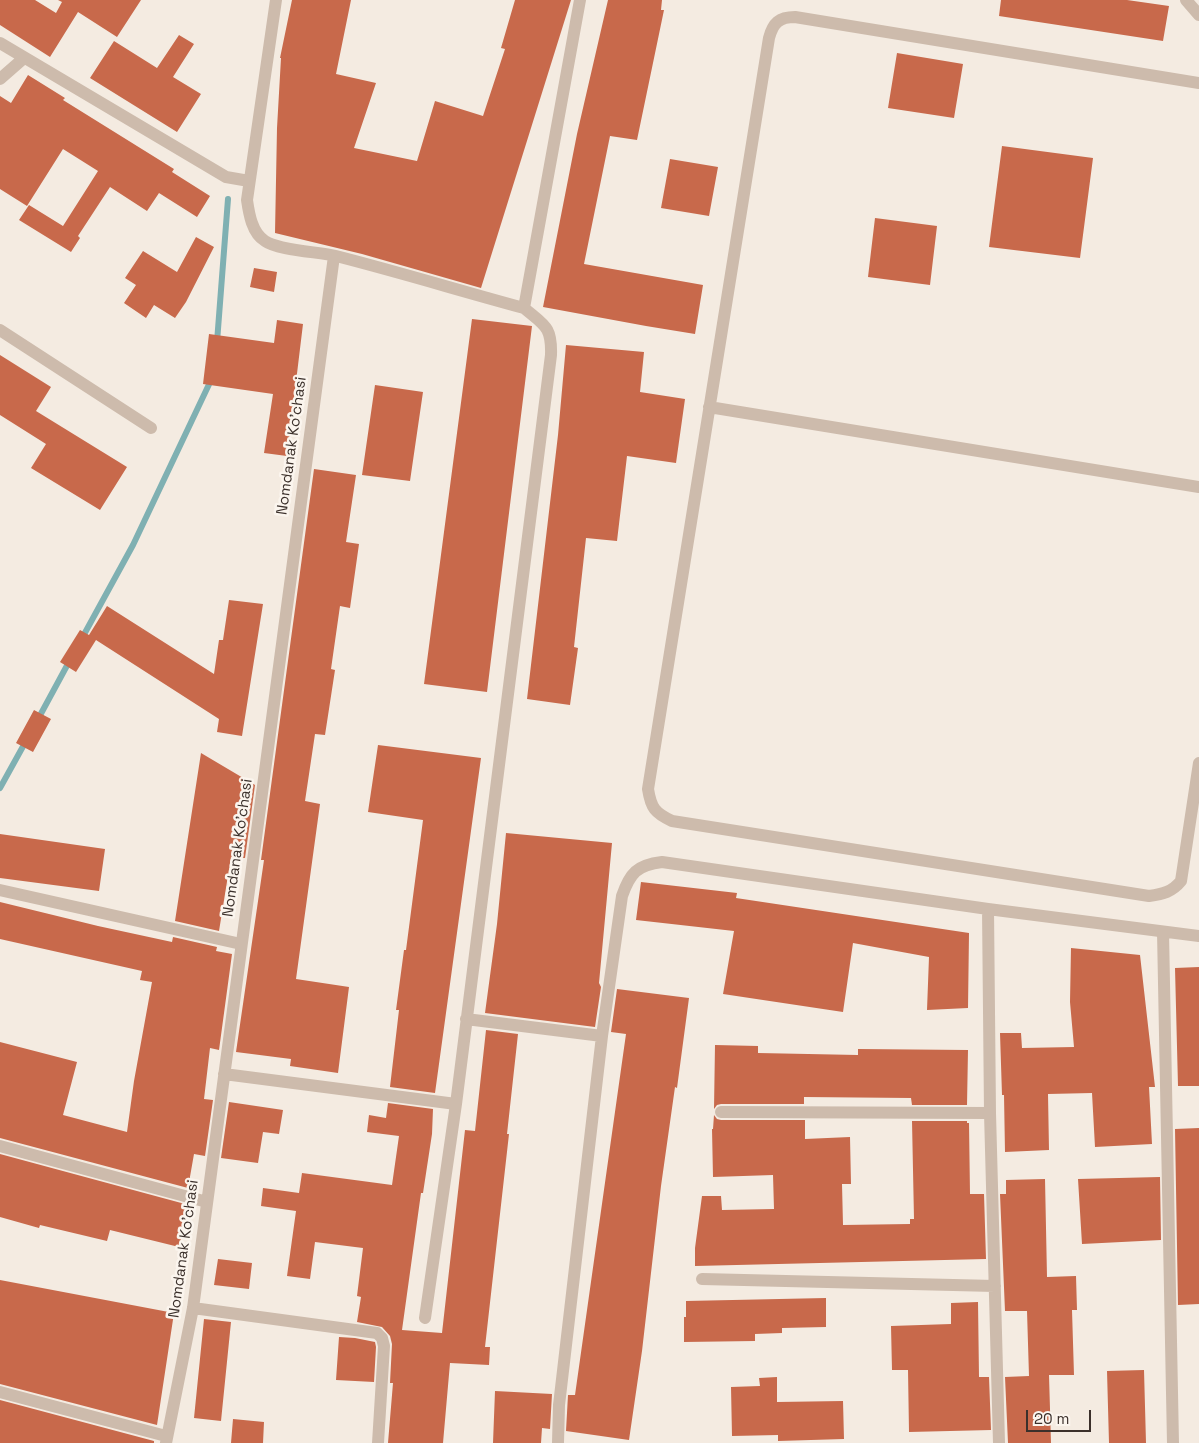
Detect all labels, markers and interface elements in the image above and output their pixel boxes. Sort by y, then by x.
street label: Nomdanak Ko'chasi [273,376,311,516]
street label: Nomdanak Ko'chasi [219,778,257,918]
street label: Nomdanak Ko'chasi [165,1179,203,1319]
scale bar [1029,1400,1094,1432]
text: 20 m [1034,1409,1069,1428]

